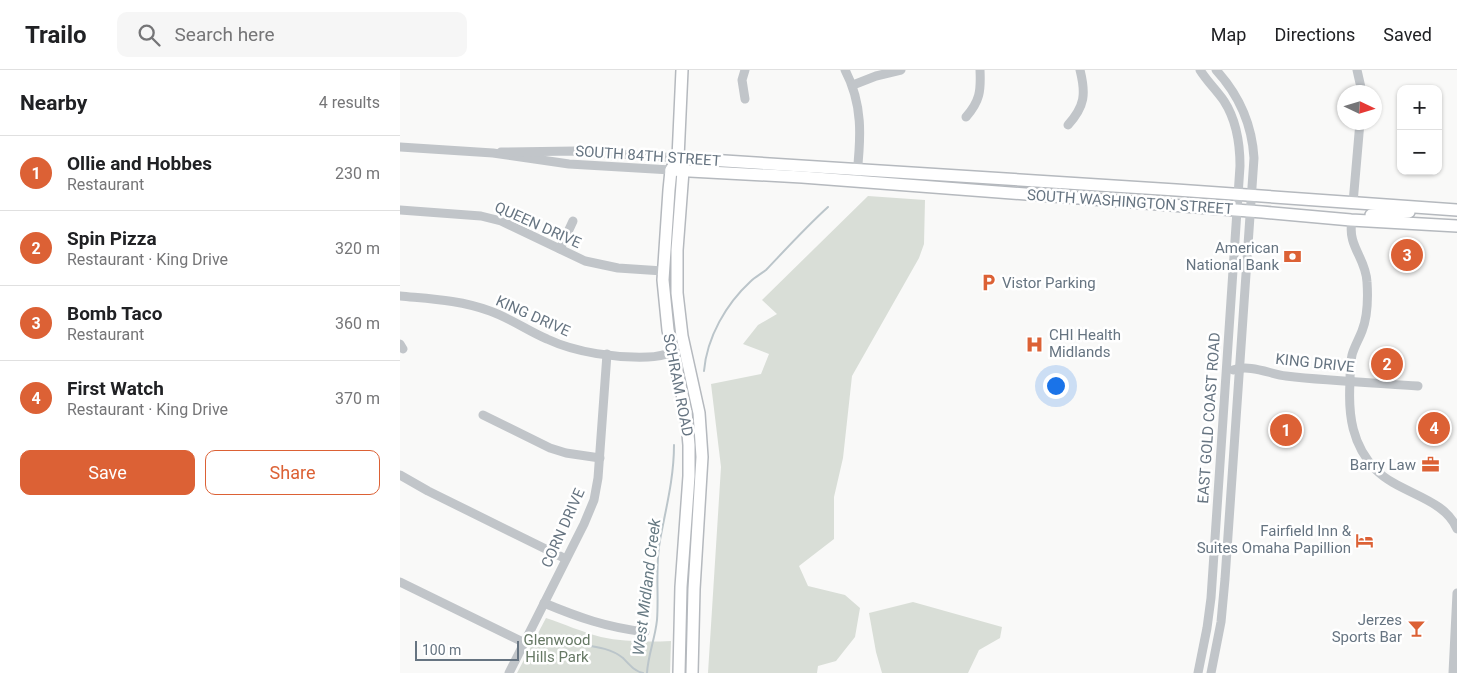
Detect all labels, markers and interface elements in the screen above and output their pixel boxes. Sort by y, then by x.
search box [117,12,467,57]
text: Trailo [25,21,87,49]
icon: search [135,21,163,49]
text: Search here [175,23,275,46]
text: Map [1211,24,1246,45]
text: Directions [1274,24,1355,45]
text: Saved [1383,24,1432,45]
north arrow [1337,85,1382,130]
map controls [1397,85,1442,175]
button: + [1397,85,1442,130]
text: Nearby [20,91,87,115]
text: 4 results [319,93,380,112]
button: − [1397,130,1442,175]
street label: SOUTH 84TH STREET [575,142,721,170]
text: Ollie and Hobbes [67,152,212,175]
text: 1 [31,164,41,183]
text: 230 m [335,164,380,183]
text: Restaurant [67,175,144,194]
street label: SOUTH WASHINGTON STREET [1026,186,1234,218]
street label: QUEEN DRIVE [492,198,584,252]
text: Spin Pizza [67,227,157,250]
pin: 3 [1391,236,1423,274]
text: 2 [31,239,41,258]
text: 320 m [335,239,380,258]
place label: American National Bank [1186,239,1279,274]
bank icon: American National Bank [1283,247,1303,267]
text: Restaurant · King Drive [67,250,228,269]
parking icon: Vistor Parking [978,273,998,293]
place label: Vistor Parking [1002,274,1096,292]
street label: KING DRIVE [493,292,573,341]
text: Bomb Taco [67,302,162,325]
text: 3 [31,314,41,333]
text: 360 m [335,314,380,333]
text: Restaurant [67,325,144,344]
place label: CHI Health Midlands [1049,326,1121,361]
street label: SCHRAM ROAD [659,332,697,438]
street label: EAST GOLD COAST ROAD [1194,332,1224,504]
hospital icon: CHI Health Midlands [1025,334,1045,354]
pin: 2 [1371,345,1403,383]
street label: KING DRIVE [1275,350,1356,376]
your location [1043,373,1069,399]
text: First Watch [67,377,164,400]
text: 4 [31,389,41,408]
text: 370 m [335,389,380,408]
text: Restaurant · King Drive [67,400,228,419]
pin: 4 [1418,409,1450,447]
pin: 1 [1270,411,1302,449]
button: Save [20,450,195,495]
button: Share [205,450,380,495]
office icon: Barry Law [1420,455,1440,475]
place label: Barry Law [1350,456,1416,474]
street label: CORN DRIVE [537,485,589,570]
water label: West Midland Creek [629,516,664,657]
place label: Fairfield Inn & Suites Omaha Papillion [1197,522,1352,557]
hotel icon: Fairfield Inn & Suites Omaha Papillion [1355,530,1375,550]
place label: Jerzes Sports Bar [1332,611,1402,646]
bar icon: Jerzes Sports Bar [1406,619,1426,639]
park label: Glenwood Hills Park [524,631,590,666]
scale bar [415,638,519,661]
text: 100 m [422,642,461,658]

